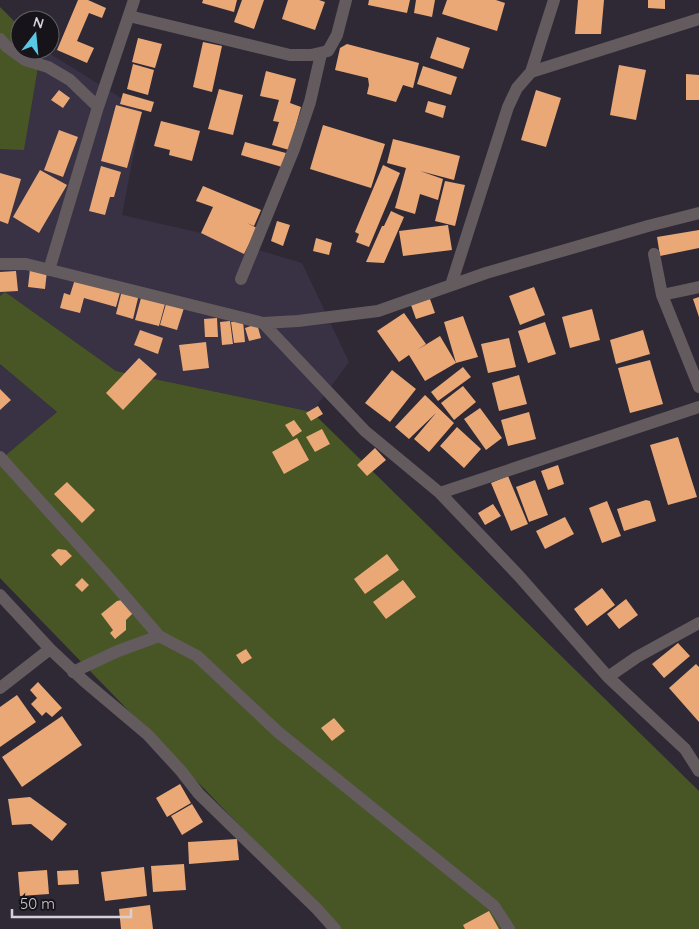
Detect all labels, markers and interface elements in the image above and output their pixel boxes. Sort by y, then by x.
north arrow [10,10,60,60]
text: N [31,12,46,33]
scale bar [12,886,131,918]
text: 50 m [20,894,55,913]

